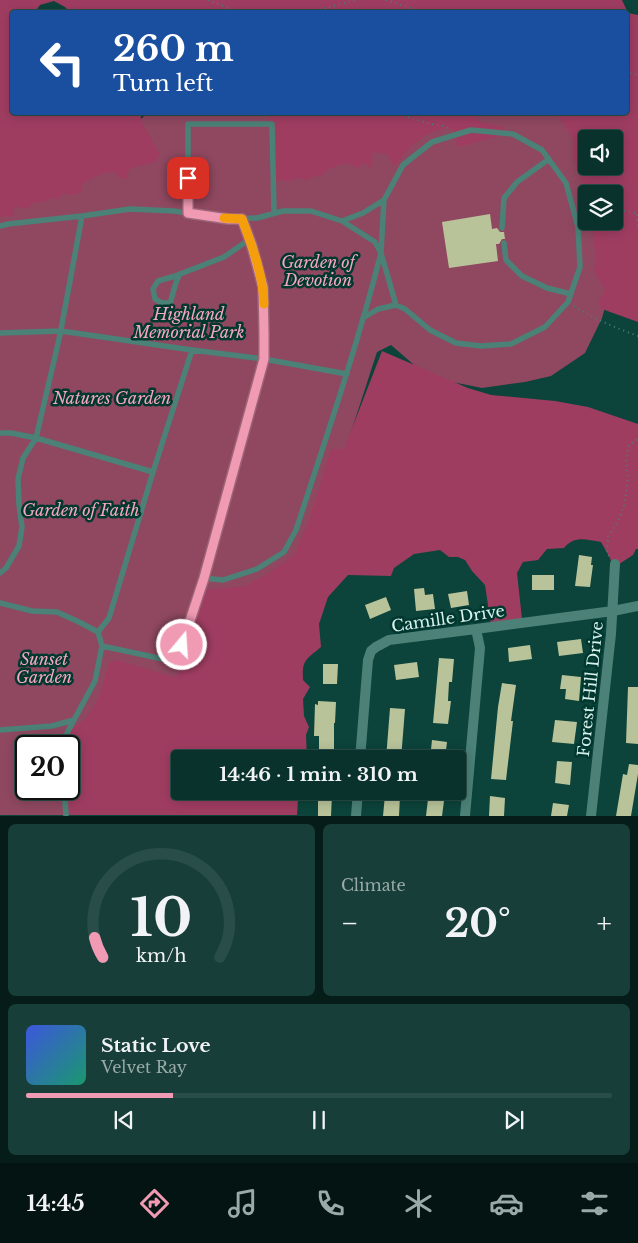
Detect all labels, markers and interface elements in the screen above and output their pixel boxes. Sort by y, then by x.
text: 260 m [113,27,234,70]
icon: left [30,30,95,95]
text: Turn left [113,70,213,97]
map controls [578,130,623,230]
button: sound [578,130,623,175]
pin [167,157,209,199]
icon: arrive [174,164,202,192]
button: layers [578,185,623,230]
park label: Garden of Devotion [281,252,358,290]
park label: Highland Memorial Park [132,304,245,342]
park label: Natures Garden [52,388,171,408]
park label: Garden of Faith [22,500,140,520]
street label: Camille Drive [390,600,506,636]
position arrow [155,618,207,670]
street label: Forest Hill Drive [573,620,607,758]
park label: Sunset Garden [16,649,72,687]
speed limit sign: 20 [15,735,80,800]
text: 14:46 · 1 min · 310 m [219,763,418,786]
text: Climate [341,875,406,895]
text: 10 [131,886,192,950]
text: 20° [445,900,511,947]
text: − [341,906,359,941]
text: + [597,906,612,941]
text: km/h [136,945,187,967]
text: Static Love [101,1034,211,1057]
text: Velvet Ray [101,1057,187,1077]
icon: previous [110,1106,138,1134]
icon: pause [305,1106,333,1134]
icon: next [500,1106,528,1134]
icon: directions [137,1186,172,1221]
icon: music [225,1186,260,1221]
icon: phone [313,1186,348,1221]
icon: climate [401,1186,436,1221]
icon: car [489,1186,524,1221]
icon: filters [577,1186,612,1221]
text: 14:45 [26,1190,85,1217]

